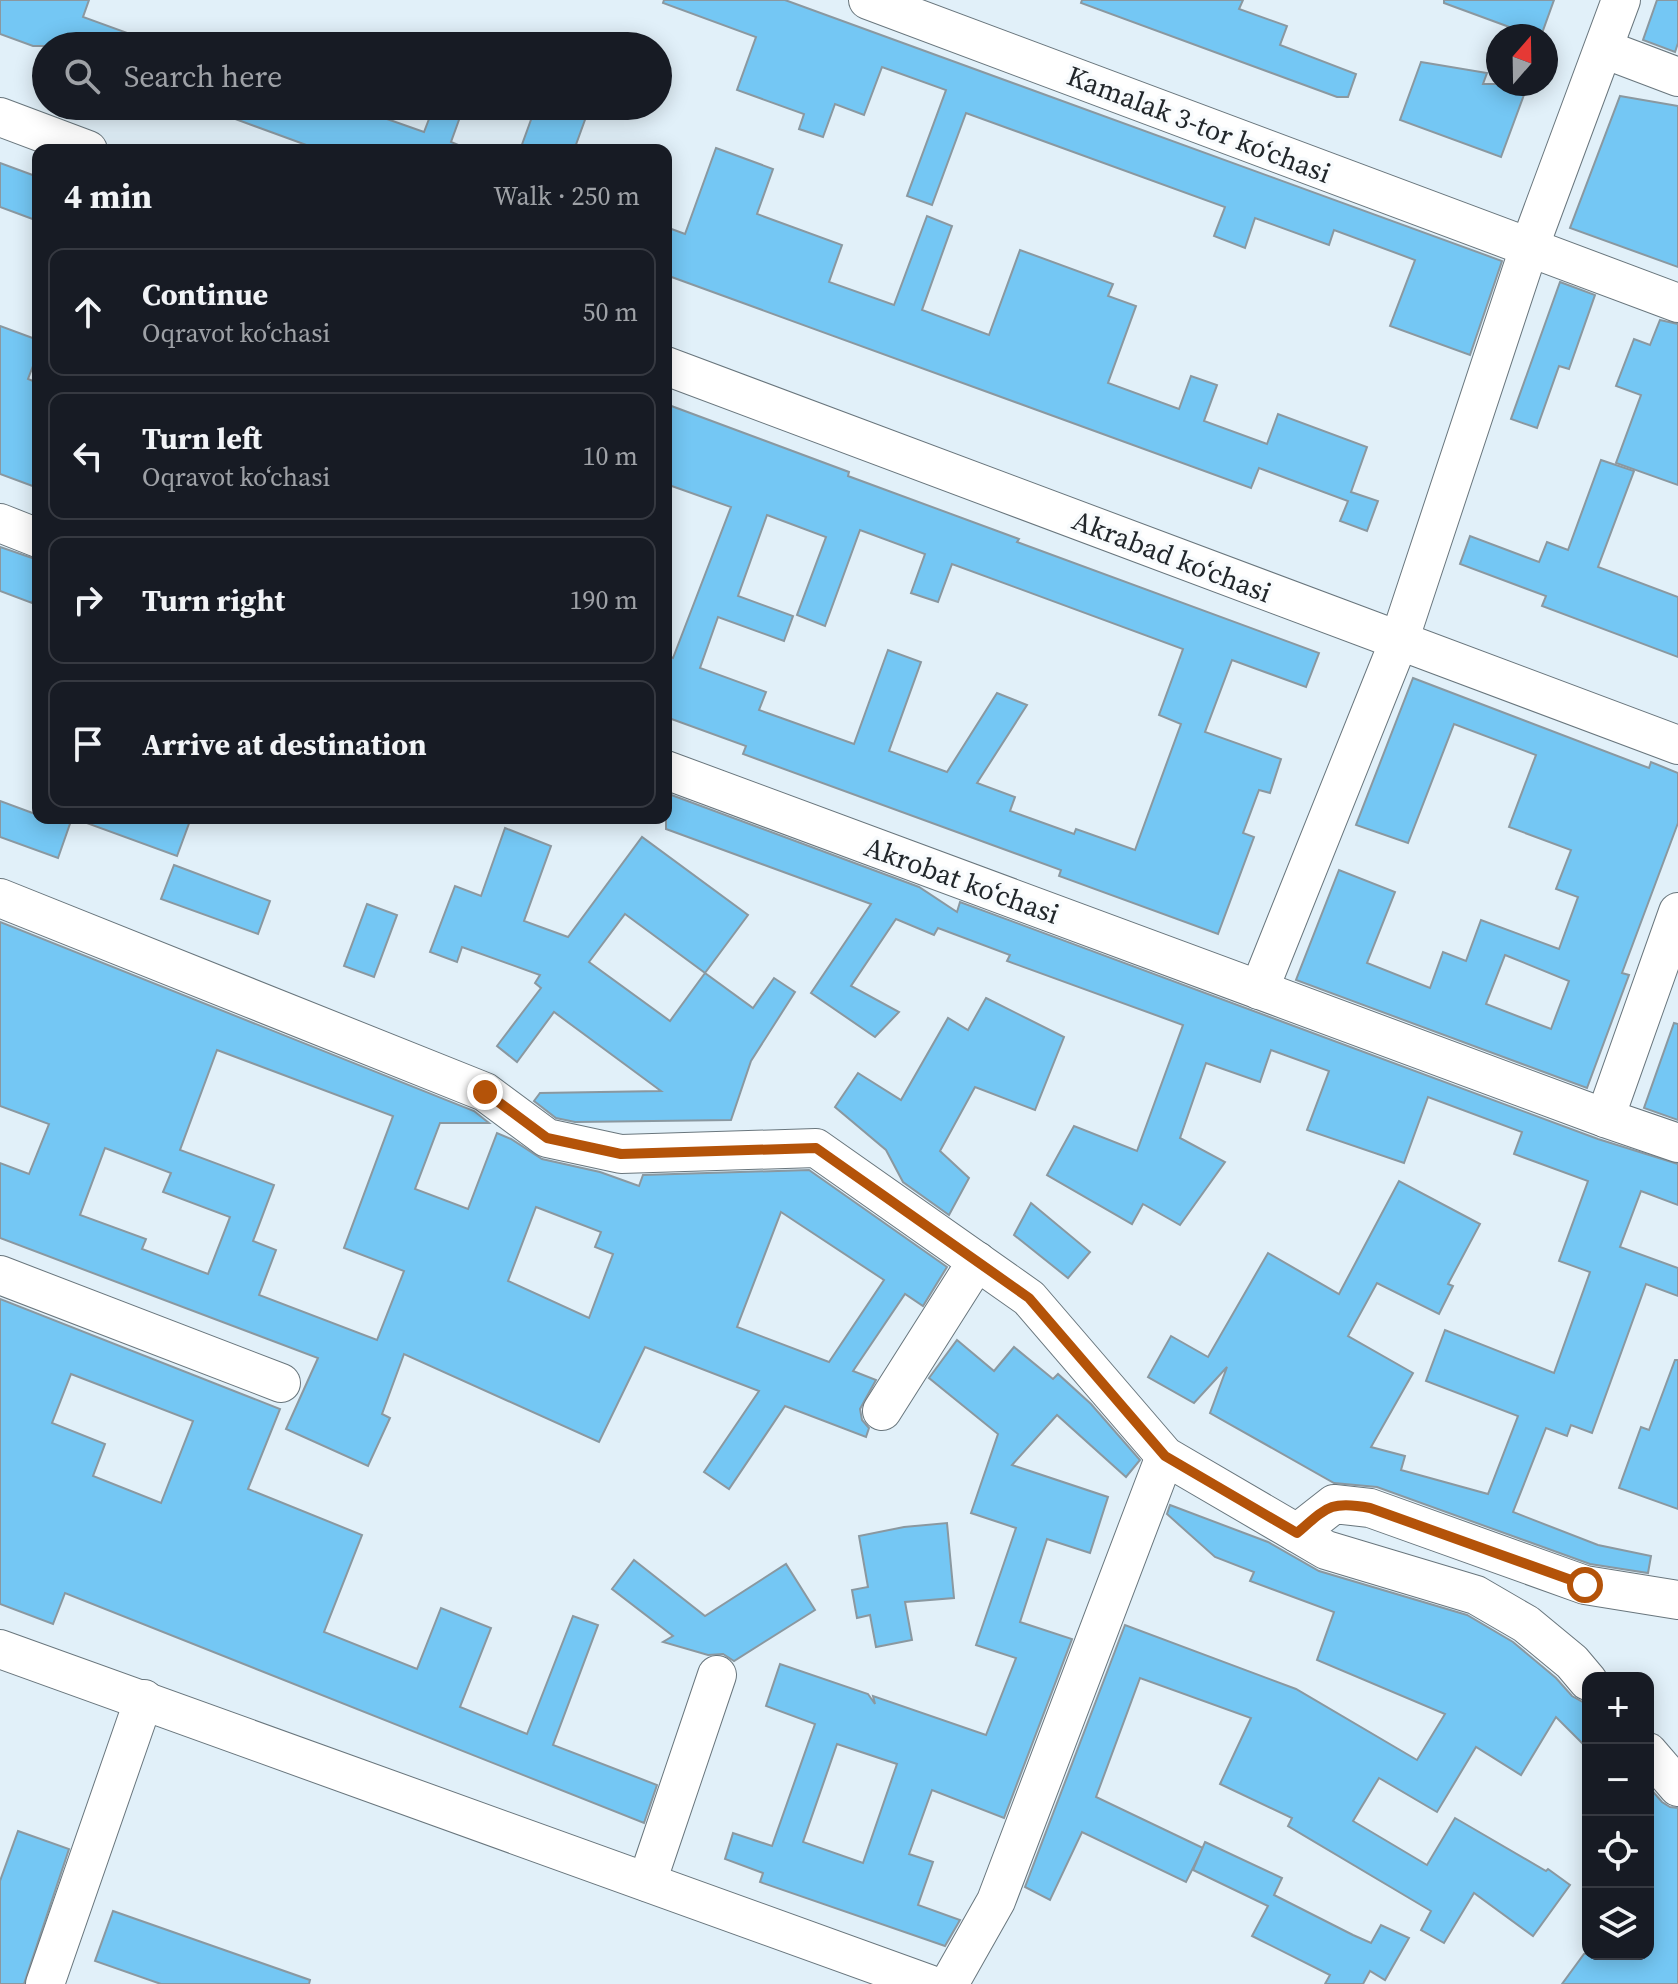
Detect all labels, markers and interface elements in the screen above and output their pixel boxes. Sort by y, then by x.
north arrow [1486,24,1558,96]
search box [32,32,672,120]
icon: search [60,54,104,98]
text: Search here [124,56,282,97]
street label: Kamalak 3-tor koʻchasi [1062,56,1336,192]
text: 4 min [64,173,152,219]
text: Walk · 250 m [493,178,640,214]
text: Continue [142,274,268,315]
icon: ahead [66,290,110,334]
text: 50 m [583,294,638,330]
text: Oqravot koʻchasi [142,315,330,351]
text: Turn left [142,418,262,459]
icon: left [66,434,110,478]
text: 10 m [583,438,638,474]
text: Oqravot koʻchasi [142,459,330,495]
street label: Akrabad koʻchasi [1067,501,1277,611]
icon: right [66,578,110,622]
text: Turn right [142,580,285,621]
text: 190 m [570,582,638,618]
icon: arrive [66,722,110,766]
text: Arrive at destination [142,724,427,765]
street label: Akrobat koʻchasi [859,827,1065,933]
route end [467,1074,503,1110]
route start [1567,1567,1603,1603]
map controls [1582,1672,1654,1960]
button: + [1582,1672,1654,1744]
button: − [1582,1744,1654,1816]
button: locate [1582,1816,1654,1888]
button: layers [1582,1888,1654,1960]

